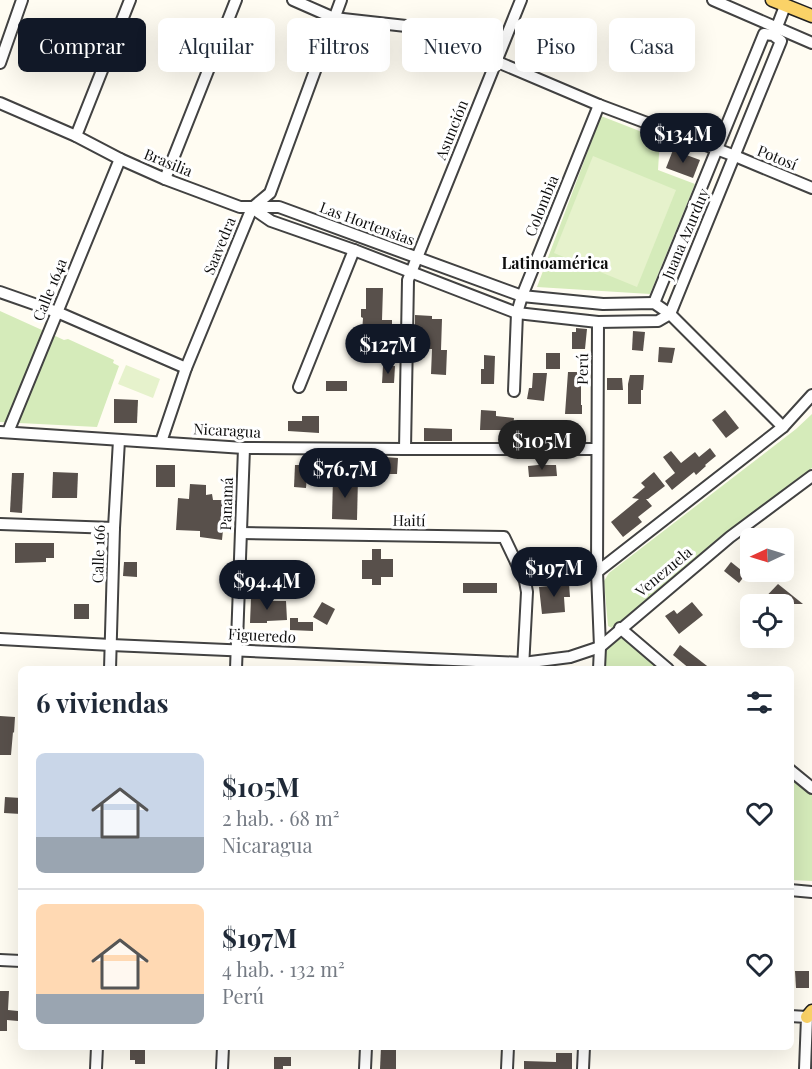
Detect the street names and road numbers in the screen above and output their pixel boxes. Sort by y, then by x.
street label: Asunción [430,97,472,163]
street label: Potosí [754,140,801,174]
street label: Brasilia [141,143,196,181]
street label: Colombia [520,172,563,239]
street label: Juana Azurduy [657,185,713,283]
street label: Las Hortensias [317,197,418,250]
street label: Saavedra [198,213,240,277]
street label: Calle 164a [27,255,71,324]
street label: Perú [572,353,592,385]
street label: Nicaragua [193,418,262,442]
street label: Panamá [215,476,237,531]
street label: Haití [392,510,426,530]
street label: Calle 166 [87,524,109,584]
street label: Venezuela [630,541,696,601]
street label: Figueredo [228,623,297,647]

